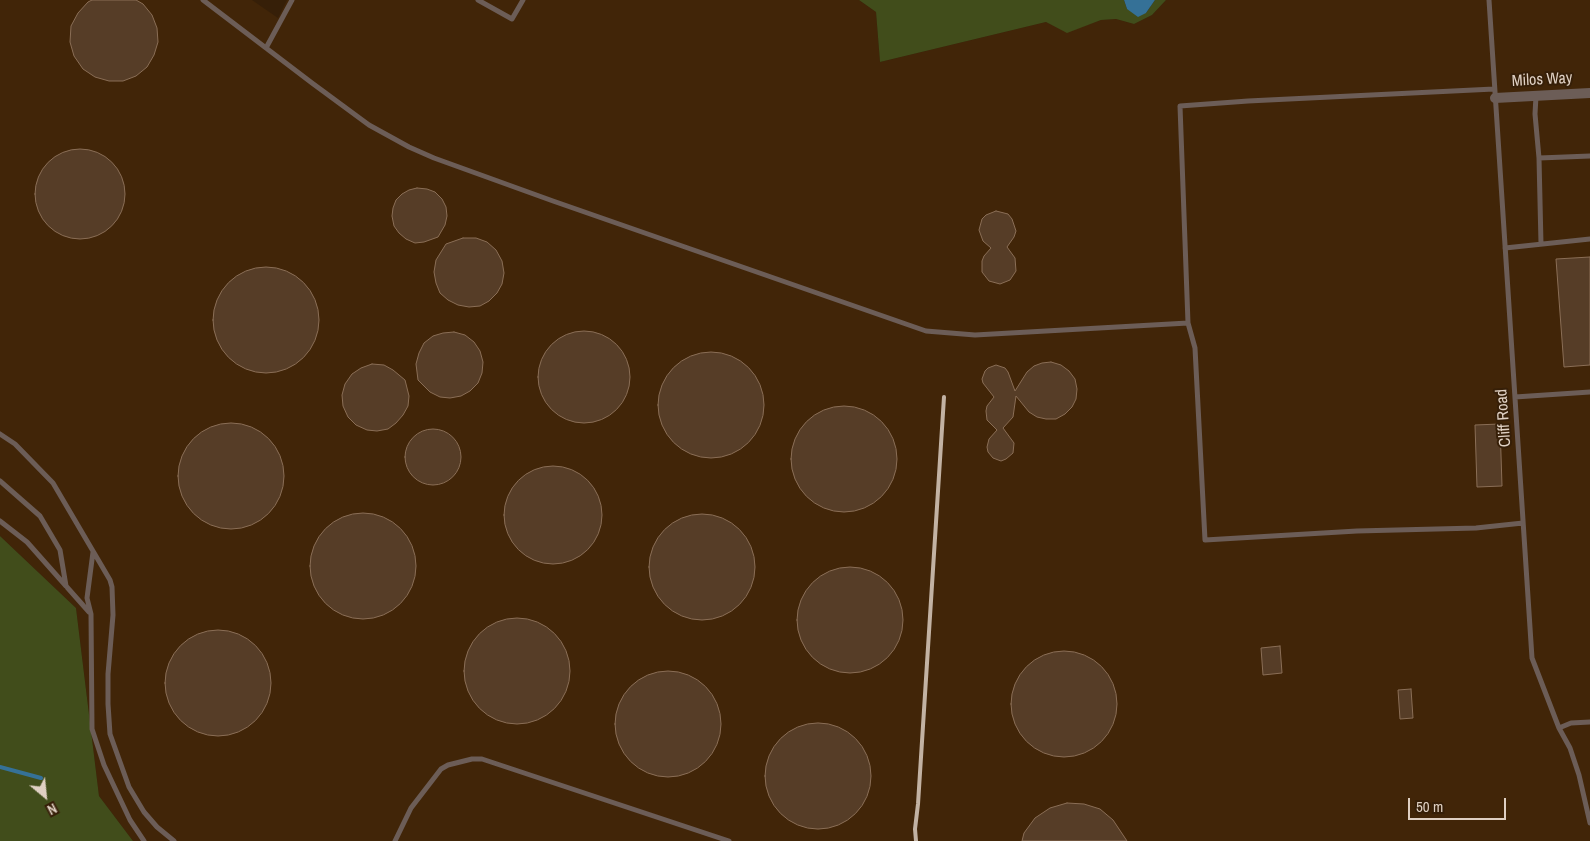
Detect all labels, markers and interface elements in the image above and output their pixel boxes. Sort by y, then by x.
street label: Milos Way [1511,69,1573,91]
street label: Cliff Road [1492,388,1516,448]
north arrow [20,771,70,821]
scale bar [1410,788,1508,820]
text: 50 m [1416,796,1443,817]
text: N [44,799,60,819]

